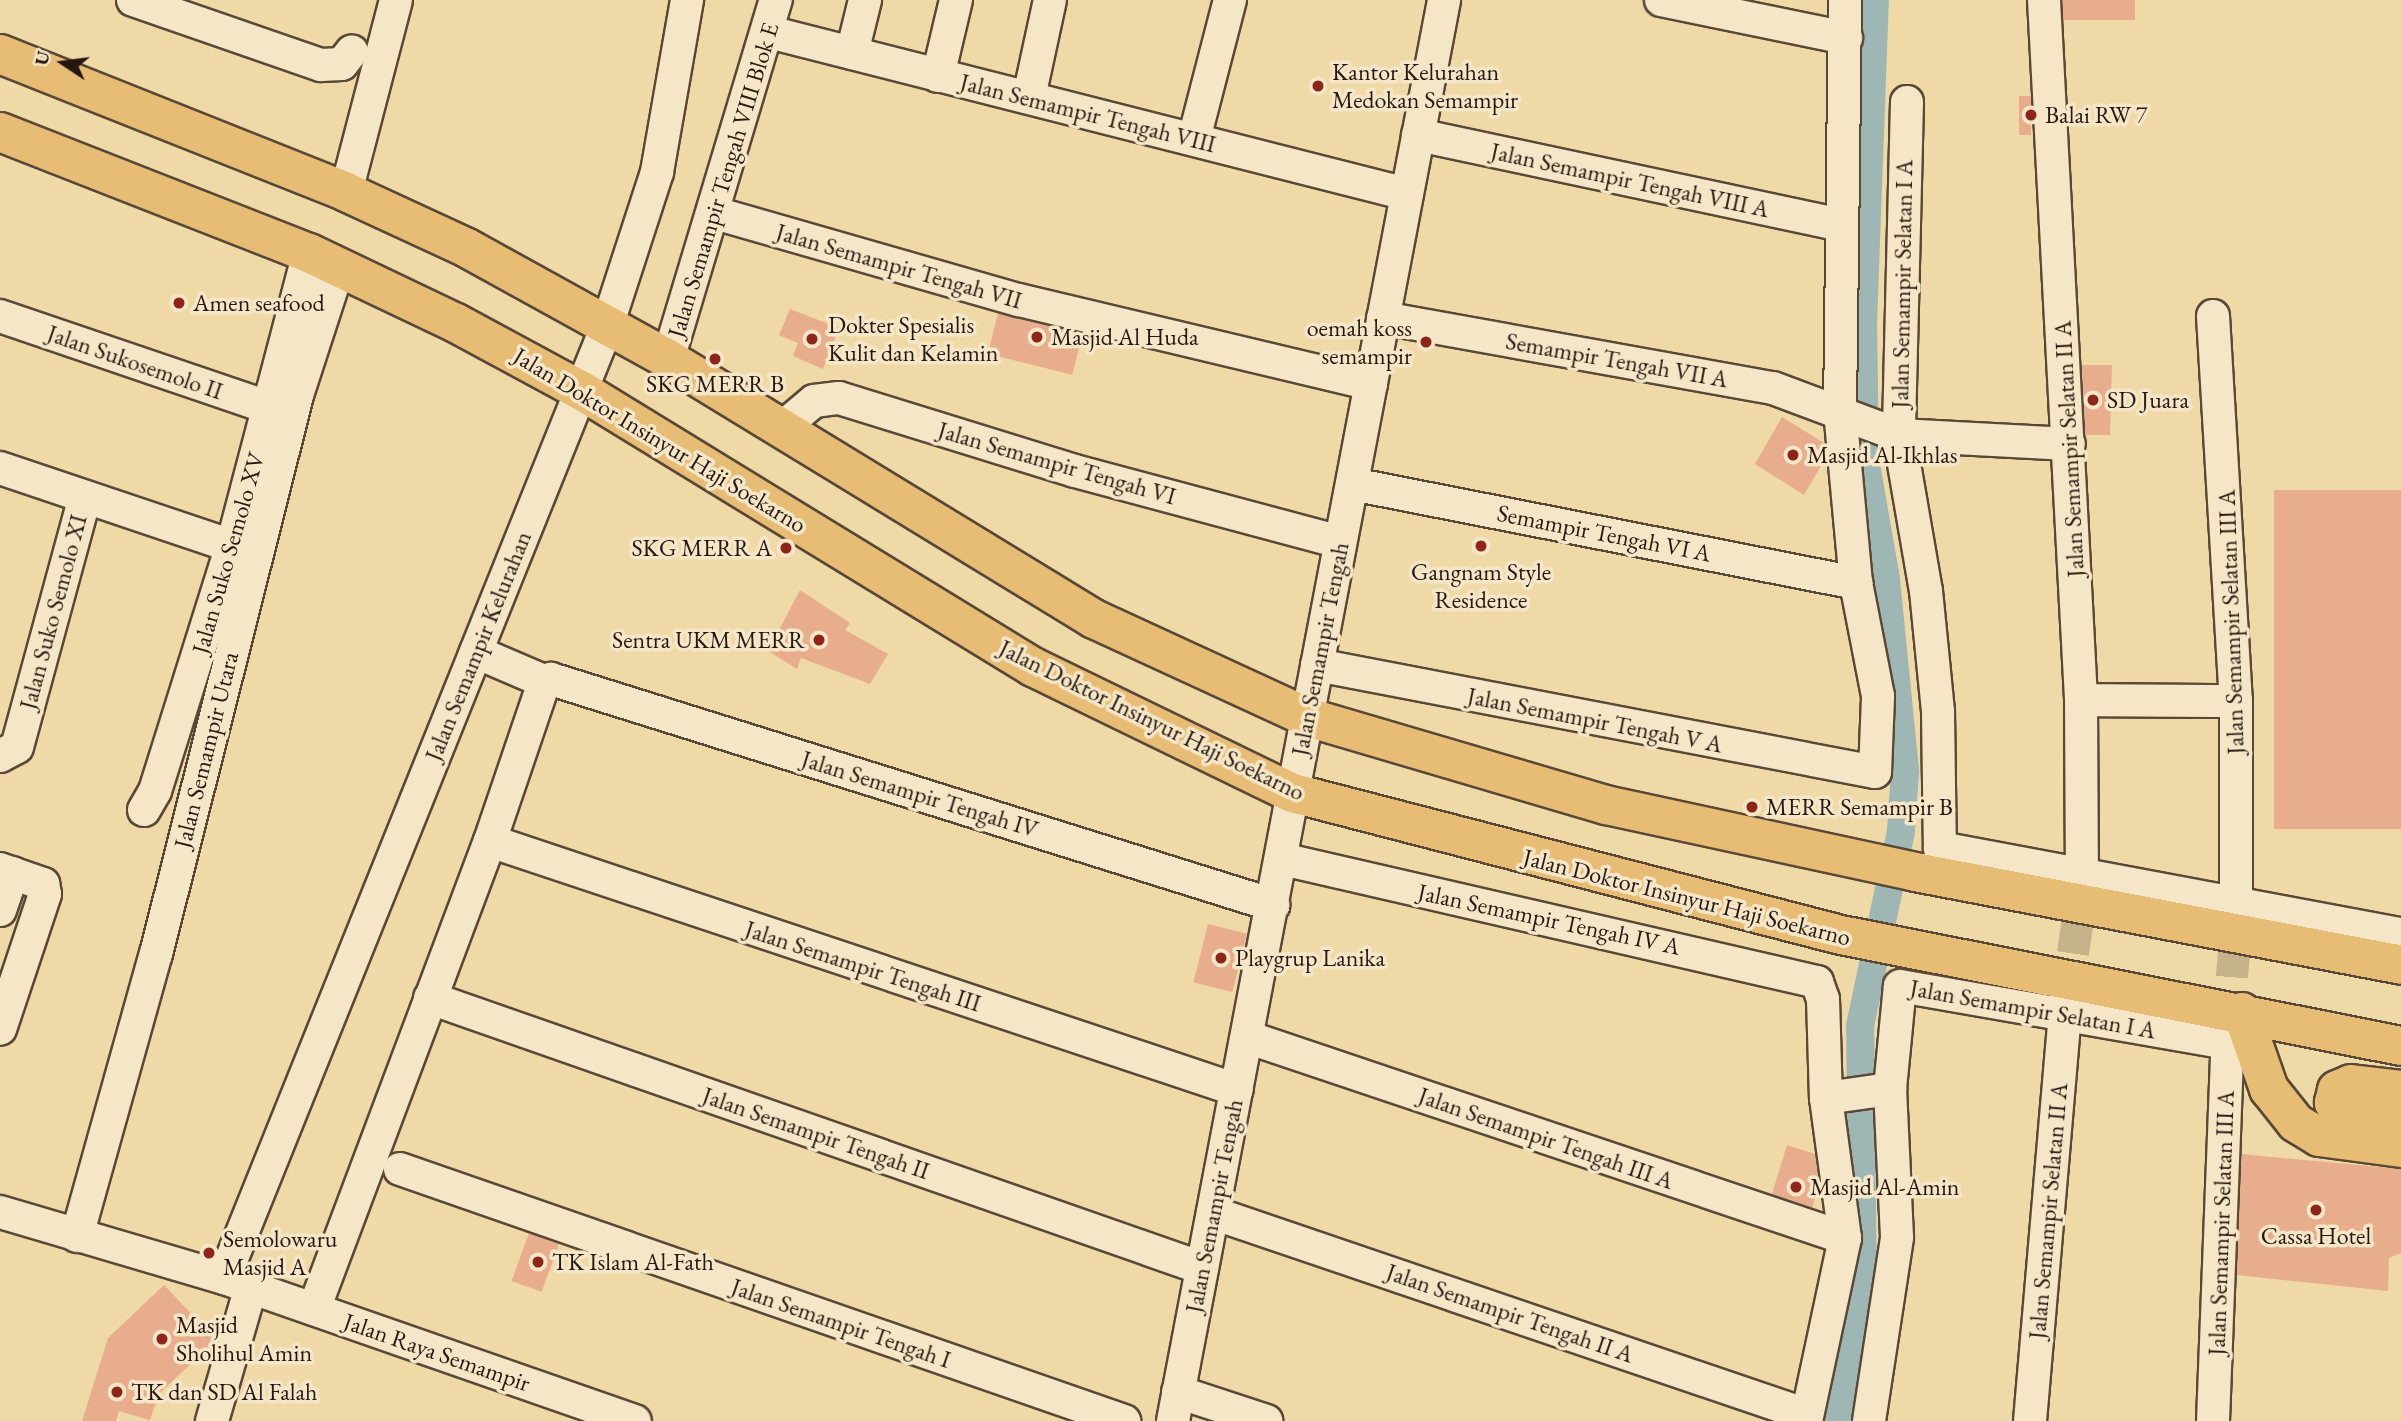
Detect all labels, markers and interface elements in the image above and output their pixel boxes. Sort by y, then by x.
street label: Jalan Semampir Tengah VIII Blok E [661,19,785,341]
north arrow [28,28,98,98]
text: U [28,48,56,68]
place label: Kantor Kelurahan Medokan Semampir [1332,58,1518,114]
street label: Jalan Semampir Tengah VIII [957,67,1219,159]
marker: Kantor Kelurahan Medokan Semampir [1310,78,1326,94]
place label: Balai RW 7 [2045,101,2147,129]
marker: Balai RW 7 [2023,107,2039,123]
street label: Jalan Semampir Tengah VIII A [1488,136,1772,224]
street label: Jalan Semampir Selatan I A [1885,159,1919,409]
street label: Jalan Semampir Tengah VII [773,217,1025,315]
place label: Amen seafood [193,289,325,317]
marker: Amen seafood [171,295,187,311]
place label: Dokter Spesialis Kulit dan Kelamin [828,311,998,367]
place label: oemah koss semampir [1307,314,1412,370]
street label: Jalan Sukosemolo II [44,319,226,405]
street label: Jalan Semampir Selatan II A [2048,320,2090,578]
place label: Masjid Al Huda [1051,323,1199,351]
street label: Semampir Tengah VII A [1504,326,1730,394]
marker: Dokter Spesialis Kulit dan Kelamin [802,329,822,349]
marker: Masjid Al Huda [1029,329,1045,345]
marker: oemah koss semampir [1418,334,1434,350]
street label: Jalan Doktor Insinyur Haji Soekarno [508,341,812,539]
marker: SKG MERR B [707,351,723,367]
place label: SKG MERR B [646,370,784,398]
place label: SD Juara [2107,386,2189,414]
marker: SD Juara [2085,392,2101,408]
street label: Jalan Semampir Tengah VI [935,415,1179,511]
place label: Masjid Al-Ikhlas [1807,441,1958,469]
marker: Masjid Al-Ikhlas [1785,447,1801,463]
street label: Jalan Suko Semolo XV [185,449,271,657]
street label: Jalan Semampir Selatan III A [2212,489,2250,755]
street label: Semampir Tengah VI A [1495,498,1713,568]
street label: Jalan Suko Semolo XI [13,511,93,713]
street label: Jalan Semampir Kelurahan [419,527,537,765]
place label: SKG MERR A [631,534,772,562]
marker: Gangnam Style Residence [1473,538,1489,554]
marker: SKG MERR A [778,540,794,556]
street label: Jalan Semampir Tengah [1285,540,1355,758]
place label: Gangnam Style Residence [1411,558,1551,614]
place label: Sentra UKM MERR [612,626,805,654]
marker: Sentra UKM MERR [811,632,827,648]
street label: Jalan Doktor Insinyur Haji Soekarno [994,633,1310,807]
street label: Jalan Semampir Utara [168,649,244,851]
street label: Jalan Semampir Tengah V A [1465,681,1725,759]
street label: Jalan Semampir Tengah IV [798,744,1042,844]
place label: MERR Semampir B [1766,793,1953,821]
marker: MERR Semampir B [1744,799,1760,815]
street label: Jalan Doktor Insinyur Haji Soekarno [1520,842,1854,952]
street label: Jalan Semampir Tengah IV A [1415,877,1683,961]
street label: Jalan Semampir Tengah III [741,914,985,1018]
place label: Playgrup Lanika [1235,944,1385,972]
marker: Playgrup Lanika [1213,950,1229,966]
street label: Jalan Semampir Selatan I A [1908,973,2158,1045]
street label: Jalan Semampir Tengah II [699,1081,933,1185]
street label: Jalan Semampir Tengah III A [1415,1081,1677,1195]
street label: Jalan Semampir Selatan II A [2022,1082,2074,1340]
street label: Jalan Semampir Selatan III A [2202,1090,2240,1356]
street label: Jalan Semampir Tengah [1179,1097,1249,1315]
place label: Masjid Al-Amin [1810,1173,1959,1201]
marker: Masjid Al-Amin [1788,1179,1804,1195]
marker: Cassa Hotel [2308,1202,2324,1218]
place label: Cassa Hotel [2261,1222,2371,1250]
place label: Semolowaru Masjid A [223,1225,337,1281]
marker: Semolowaru Masjid A [201,1245,217,1261]
place label: TK Islam Al-Fath [552,1248,714,1276]
marker: TK Islam Al-Fath [530,1254,546,1270]
street label: Jalan Semampir Tengah II A [1383,1257,1637,1369]
street label: Jalan Semampir Tengah I [728,1272,954,1374]
street label: Jalan Raya Semampir [340,1307,534,1397]
place label: Masjid Sholihul Amin [176,1311,312,1367]
marker: Masjid Sholihul Amin [154,1331,170,1347]
place label: TK dan SD Al Falah [131,1378,317,1406]
marker: TK dan SD Al Falah [109,1384,125,1400]

